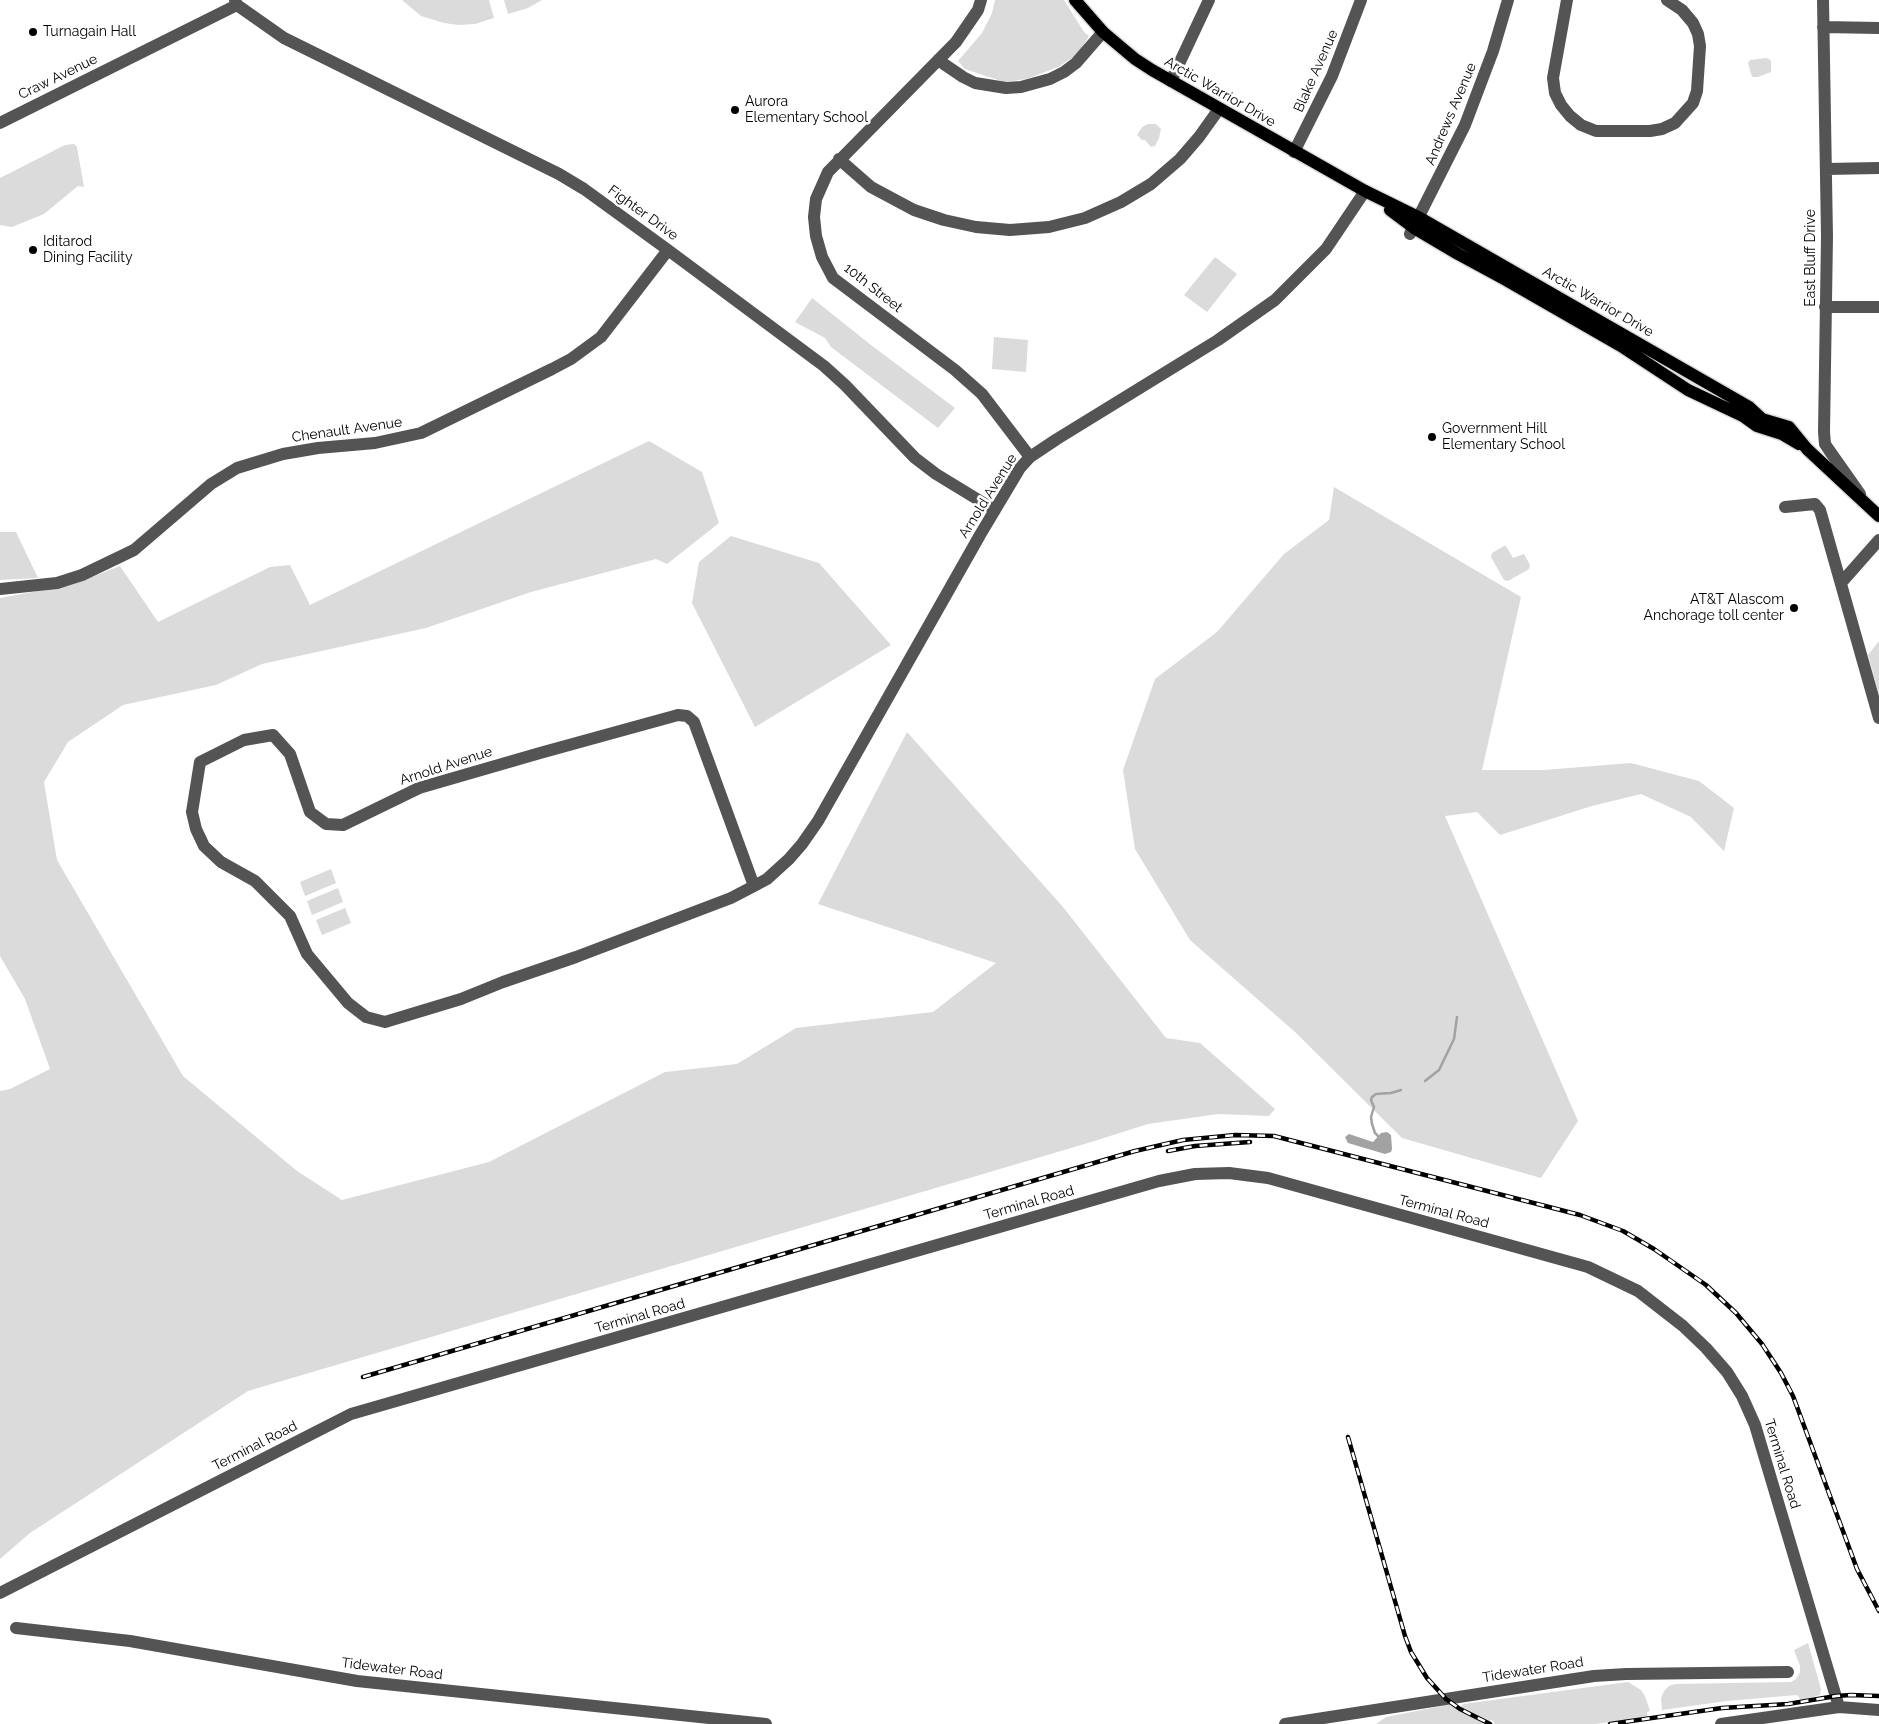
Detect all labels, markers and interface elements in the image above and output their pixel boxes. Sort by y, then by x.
place label: Turnagain Hall [43,24,136,40]
marker: Turnagain Hall [27,26,39,38]
street label: Blake Avenue [1290,27,1342,115]
street label: Craw Avenue [16,51,100,103]
street label: Arctic Warrior Drive [1161,53,1279,131]
street label: Andrews Avenue [1422,60,1480,168]
place label: Aurora Elementary School [745,94,868,126]
marker: Aurora Elementary School [729,104,741,116]
street label: Fighter Drive [605,182,681,244]
street label: East Bluff Drive [1803,209,1819,307]
place label: Iditarod Dining Facility [43,234,132,266]
marker: Iditarod Dining Facility [27,244,39,256]
street label: 10th Street [840,260,906,316]
street label: Arctic Warrior Drive [1539,263,1657,341]
street label: Chenault Avenue [291,414,403,446]
place label: Government Hill Elementary School [1442,421,1565,454]
marker: Government Hill Elementary School [1426,431,1438,443]
street label: Arnold Avenue [955,451,1021,541]
place label: AT&T Alascom Anchorage toll center [1644,592,1784,624]
marker: AT&T Alascom Anchorage toll center [1788,602,1800,614]
street label: Arnold Avenue [398,743,494,789]
street label: Terminal Road [982,1182,1076,1224]
street label: Terminal Road [1397,1192,1491,1232]
street label: Terminal Road [593,1295,687,1337]
street label: Terminal Road [210,1417,300,1475]
street label: Terminal Road [1760,1417,1804,1511]
street label: Tidewater Road [340,1654,444,1684]
street label: Tidewater Road [1481,1654,1585,1686]

